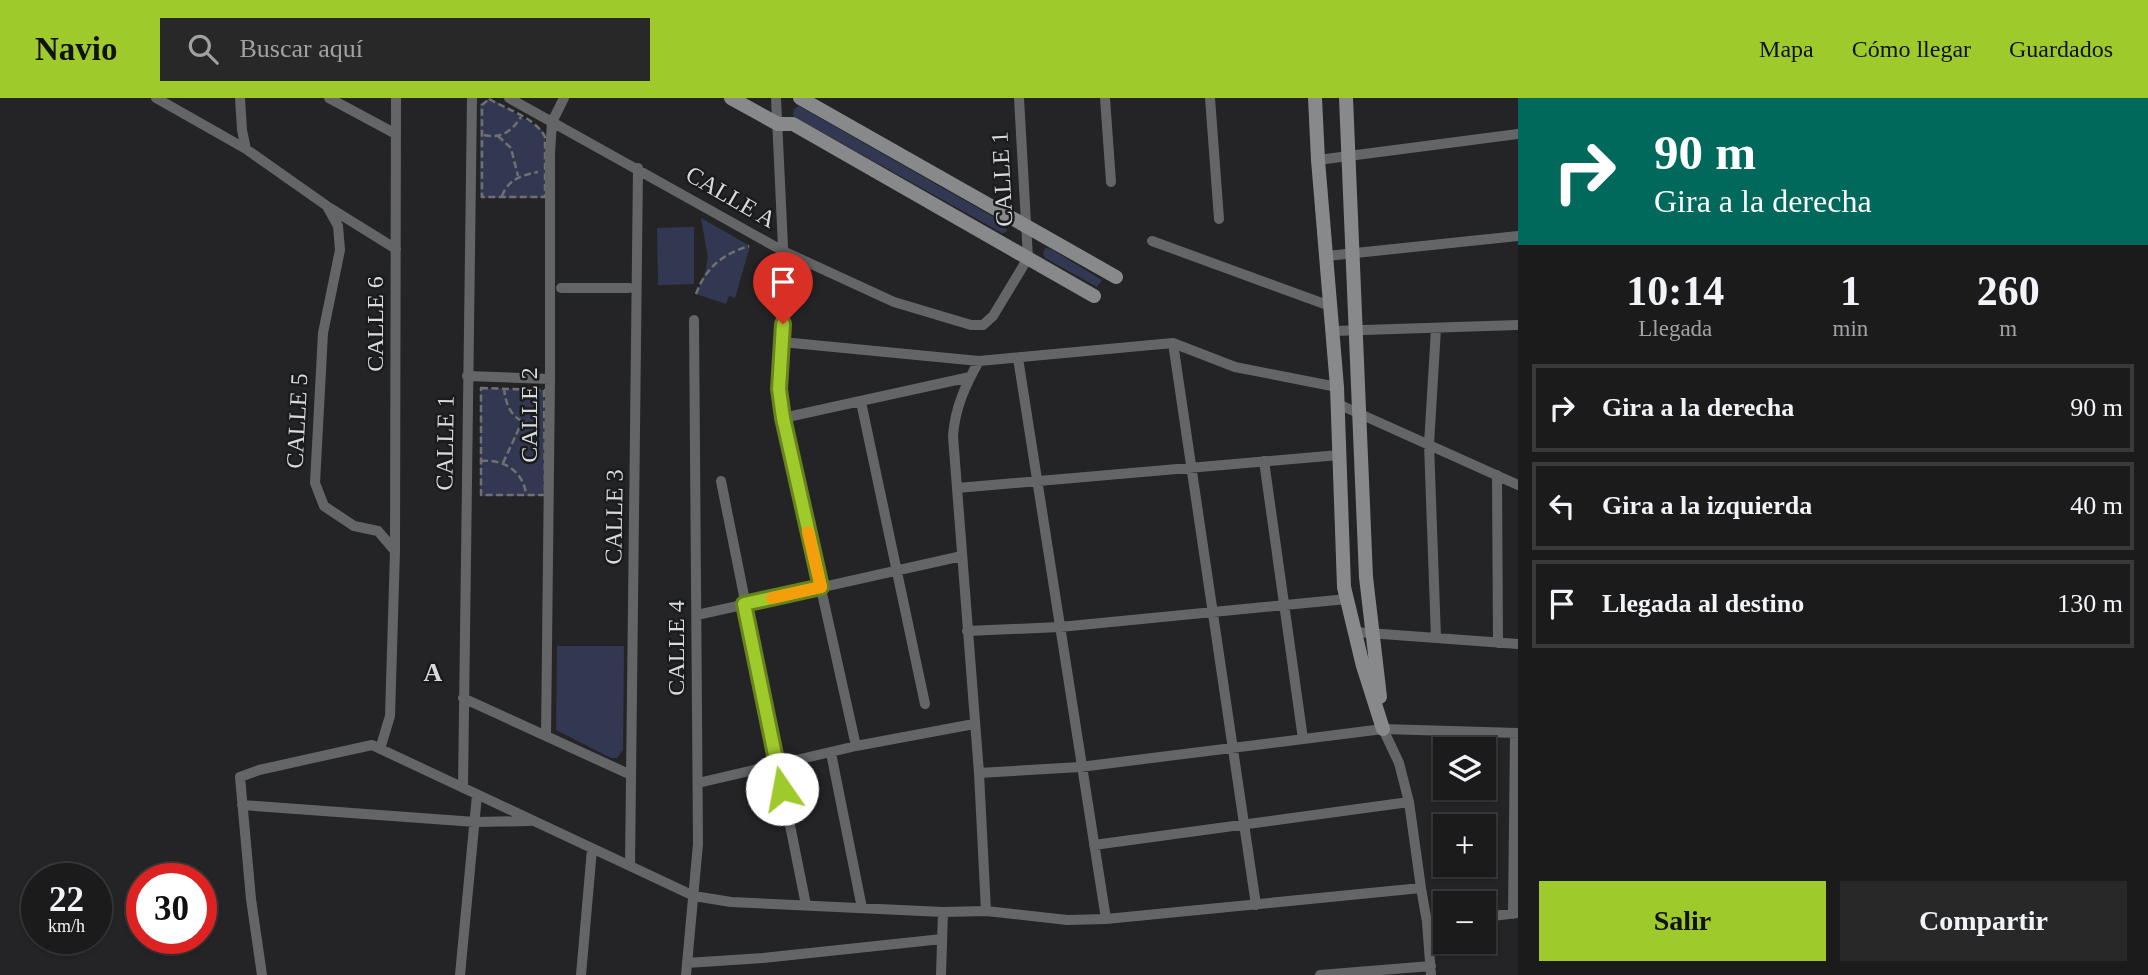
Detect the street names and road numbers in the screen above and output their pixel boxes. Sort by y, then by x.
street label: CALLE 1 [987,131,1017,227]
street label: CALLE A [681,161,781,233]
street label: CALLE 6 [362,276,388,372]
street label: CALLE 2 [516,367,542,463]
street label: CALLE 5 [282,373,312,469]
street label: CALLE 1 [431,395,459,491]
street label: CALLE 3 [600,469,628,565]
street label: CALLE 4 [663,600,689,696]

